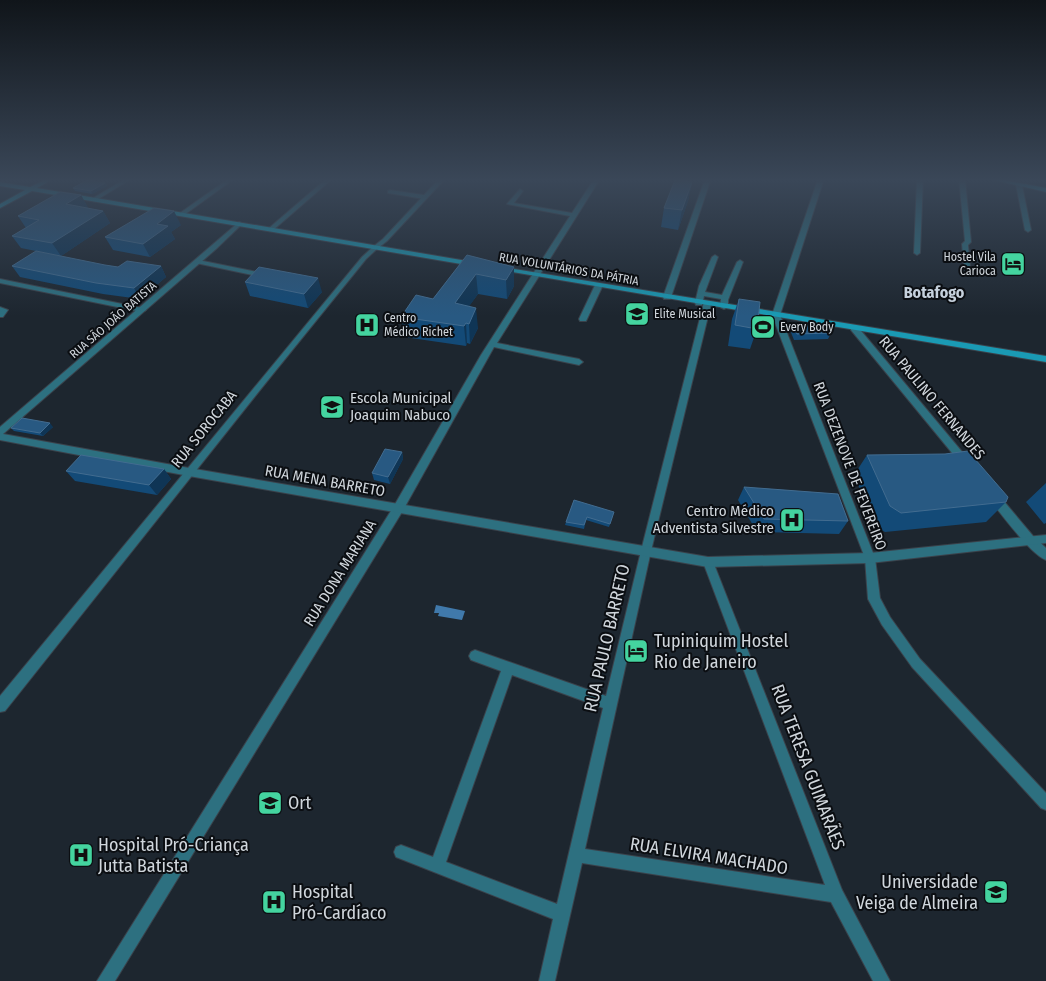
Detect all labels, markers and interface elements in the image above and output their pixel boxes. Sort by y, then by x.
street label: RUA VOLUNTÁRIOS DA PÁTRIA [498,249,641,288]
place label: Hostel Vila Carioca [944,250,996,278]
hotel icon: Hostel Vila Carioca [1000,251,1026,277]
street label: RUA SÃO JOÃO BATISTA [66,277,160,361]
district label: Botafogo [904,283,965,302]
school or university icon: Elite Musical [624,301,650,327]
place label: Elite Musical [654,307,715,321]
place label: Centro Médico Richet [384,311,453,339]
hospital icon: Centro Médico Richet [354,312,380,338]
sports icon: Every Body [750,314,776,340]
place label: Every Body [780,320,834,334]
street label: RUA PAULINO FERNANDES [875,333,989,463]
street label: RUA DEZENOVE DE FEVEREIRO [810,379,890,553]
street label: RUA SOROCABA [167,387,241,471]
place label: Escola Municipal Joaquim Nabuco [350,389,452,424]
school or university icon: Escola Municipal Joaquim Nabuco [319,394,345,420]
street label: RUA MENA BARRETO [264,462,386,500]
place label: Centro Médico Adventista Silvestre [653,502,774,537]
hospital icon: Centro Médico Adventista Silvestre [779,507,805,533]
street label: RUA DONA MARIANA [300,516,380,630]
street label: RUA PAULO BARRETO [579,562,635,714]
place label: Tupiniquim Hostel Rio de Janeiro [654,630,788,673]
hotel icon: Tupiniquim Hostel Rio de Janeiro [623,638,649,664]
street label: RUA TERESA GUIMARÃES [766,681,850,853]
school or university icon: Ort [257,790,283,816]
place label: Ort [288,792,312,814]
street label: RUA ELVIRA MACHADO [628,833,790,879]
place label: Hospital Pró-Criança Jutta Batista [98,834,249,877]
hospital icon: Hospital Pró-Criança Jutta Batista [68,842,94,868]
place label: Universidade Veiga de Almeira [856,871,978,914]
school or university icon: Universidade Veiga de Almeira [983,879,1009,905]
place label: Hospital Pró-Cardíaco [292,881,387,924]
hospital icon: Hospital Pró-Cardíaco [261,889,287,915]

